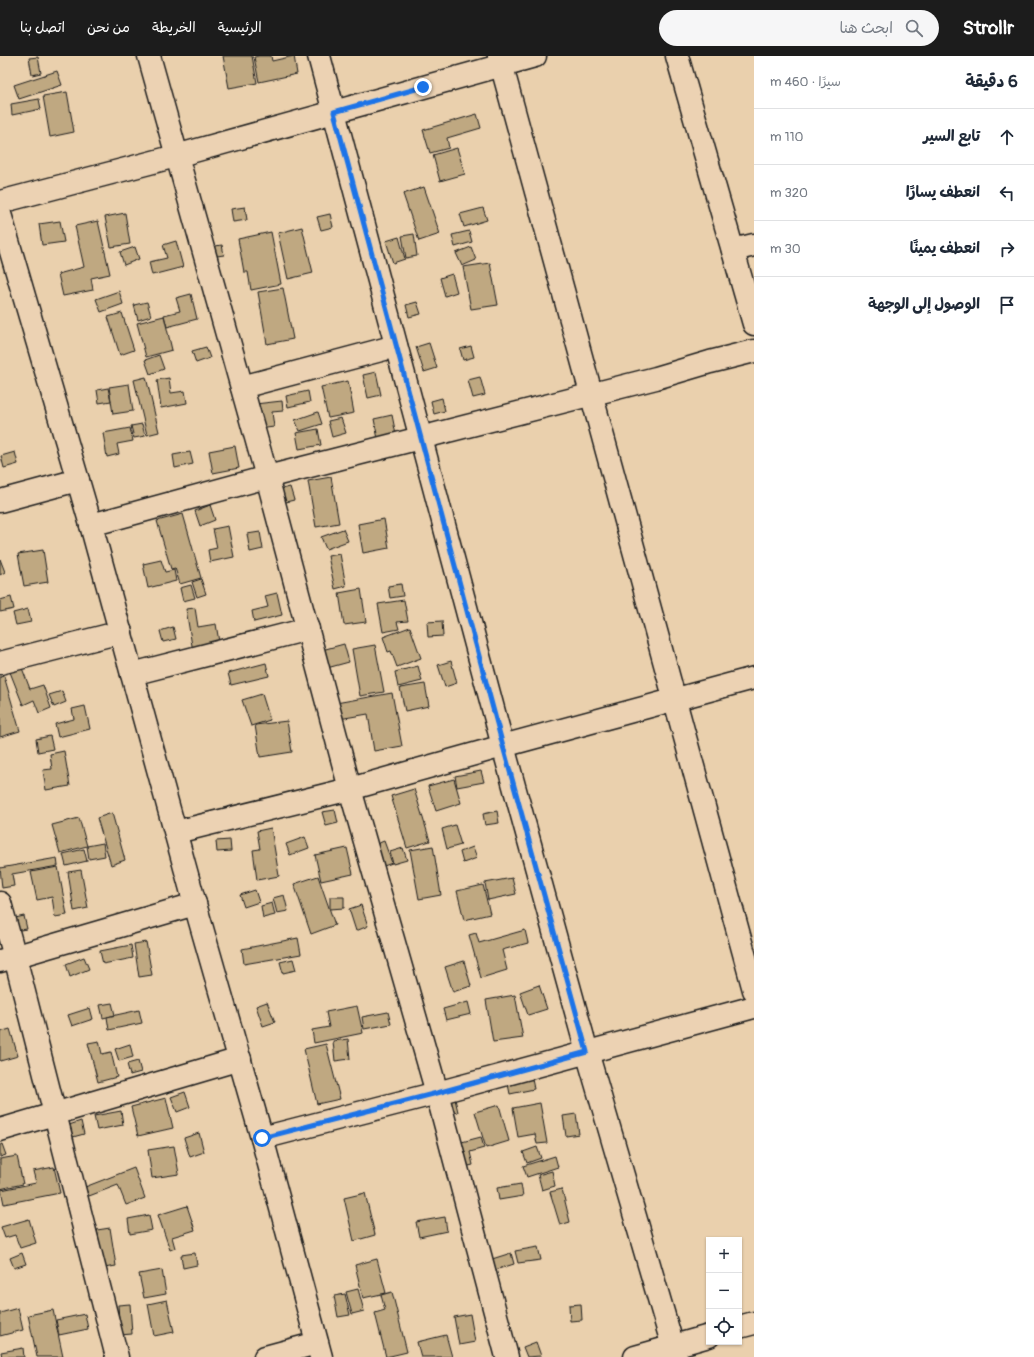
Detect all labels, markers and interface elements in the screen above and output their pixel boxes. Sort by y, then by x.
search box [659,10,939,46]
text: Strollr [963,16,1014,40]
icon: search [903,17,925,39]
text: اتصل بنا [20,19,65,36]
text: من نحن [87,19,130,36]
text: الخريطة [152,19,196,36]
text: الرئيسية [218,19,262,36]
text: ابحث هنا [839,19,893,38]
text: 6 دقيقة [965,71,1018,92]
text: سيرًا · 460 m [770,74,841,90]
route end [414,78,432,96]
icon: ahead [996,126,1018,148]
text: تابع السير [923,127,980,146]
text: 110 m [770,129,803,145]
icon: left [996,182,1018,204]
text: انعطف يسارًا [906,183,980,202]
text: 320 m [770,185,808,201]
icon: right [996,238,1018,260]
text: انعطف يمينًا [910,239,980,258]
text: 30 m [770,241,801,257]
icon: arrive [996,294,1018,316]
text: الوصول إلى الوجهة [868,295,980,314]
route start [253,1129,271,1147]
map controls [706,1237,742,1345]
button: + [706,1237,742,1273]
button: − [706,1273,742,1309]
button: locate [706,1309,742,1345]

